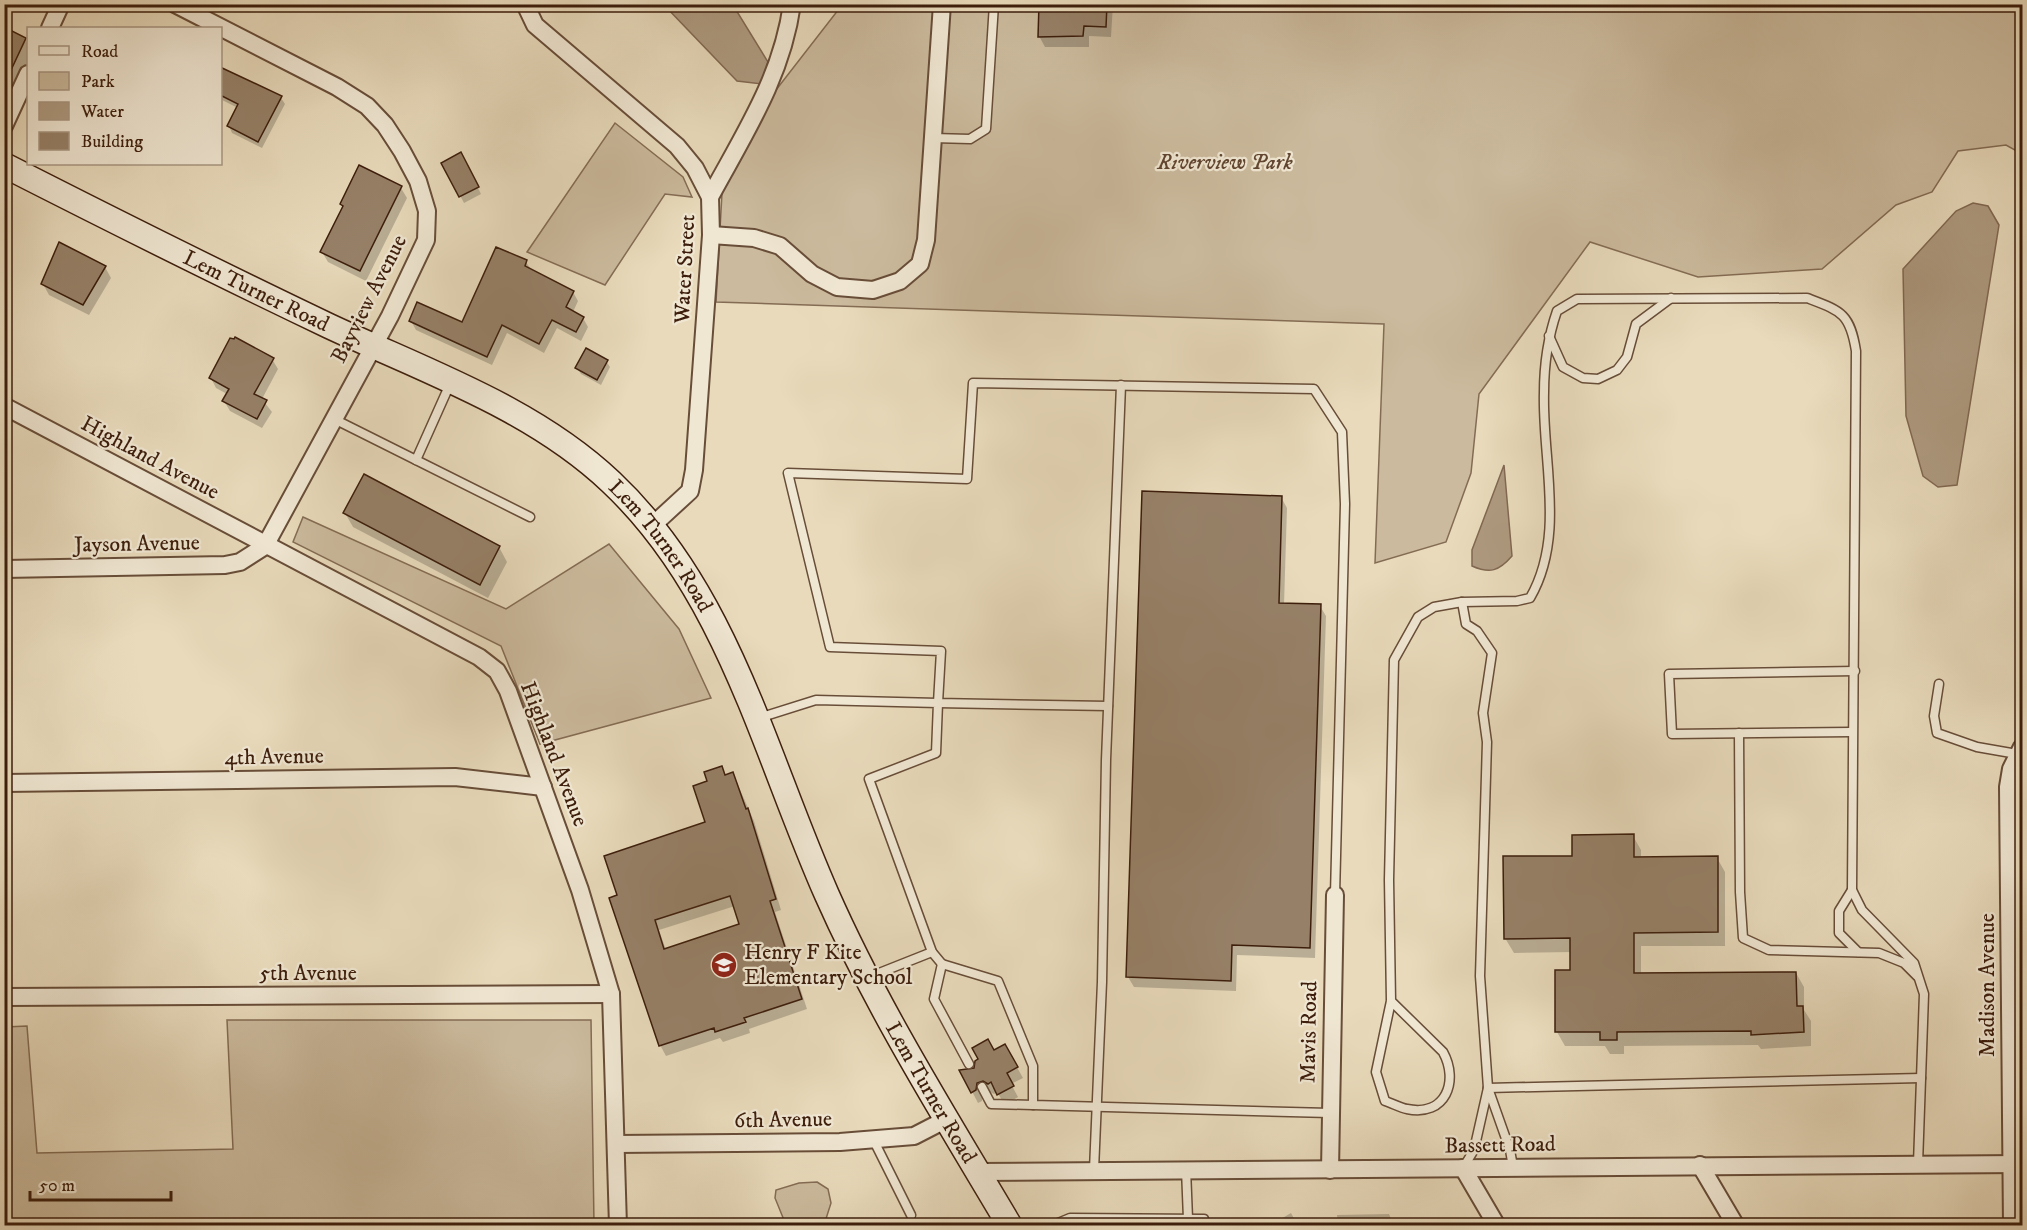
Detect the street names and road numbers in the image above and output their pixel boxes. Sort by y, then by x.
street label: Water Street [669,214,701,325]
street label: Bayview Avenue [325,230,413,368]
street label: Lem Turner Road [179,244,334,338]
street label: Highland Avenue [76,410,224,506]
street label: Lem Turner Road [603,474,719,617]
street label: Jayson Avenue [72,529,200,559]
street label: Highland Avenue [514,678,594,830]
street label: 4th Avenue [224,743,324,771]
street label: Madison Avenue [1974,913,2001,1057]
street label: 5th Avenue [259,960,357,987]
street label: Mavis Road [1295,981,1323,1083]
street label: Lem Turner Road [880,1017,983,1168]
street label: 6th Avenue [734,1106,832,1134]
street label: Bassett Road [1444,1131,1556,1159]

